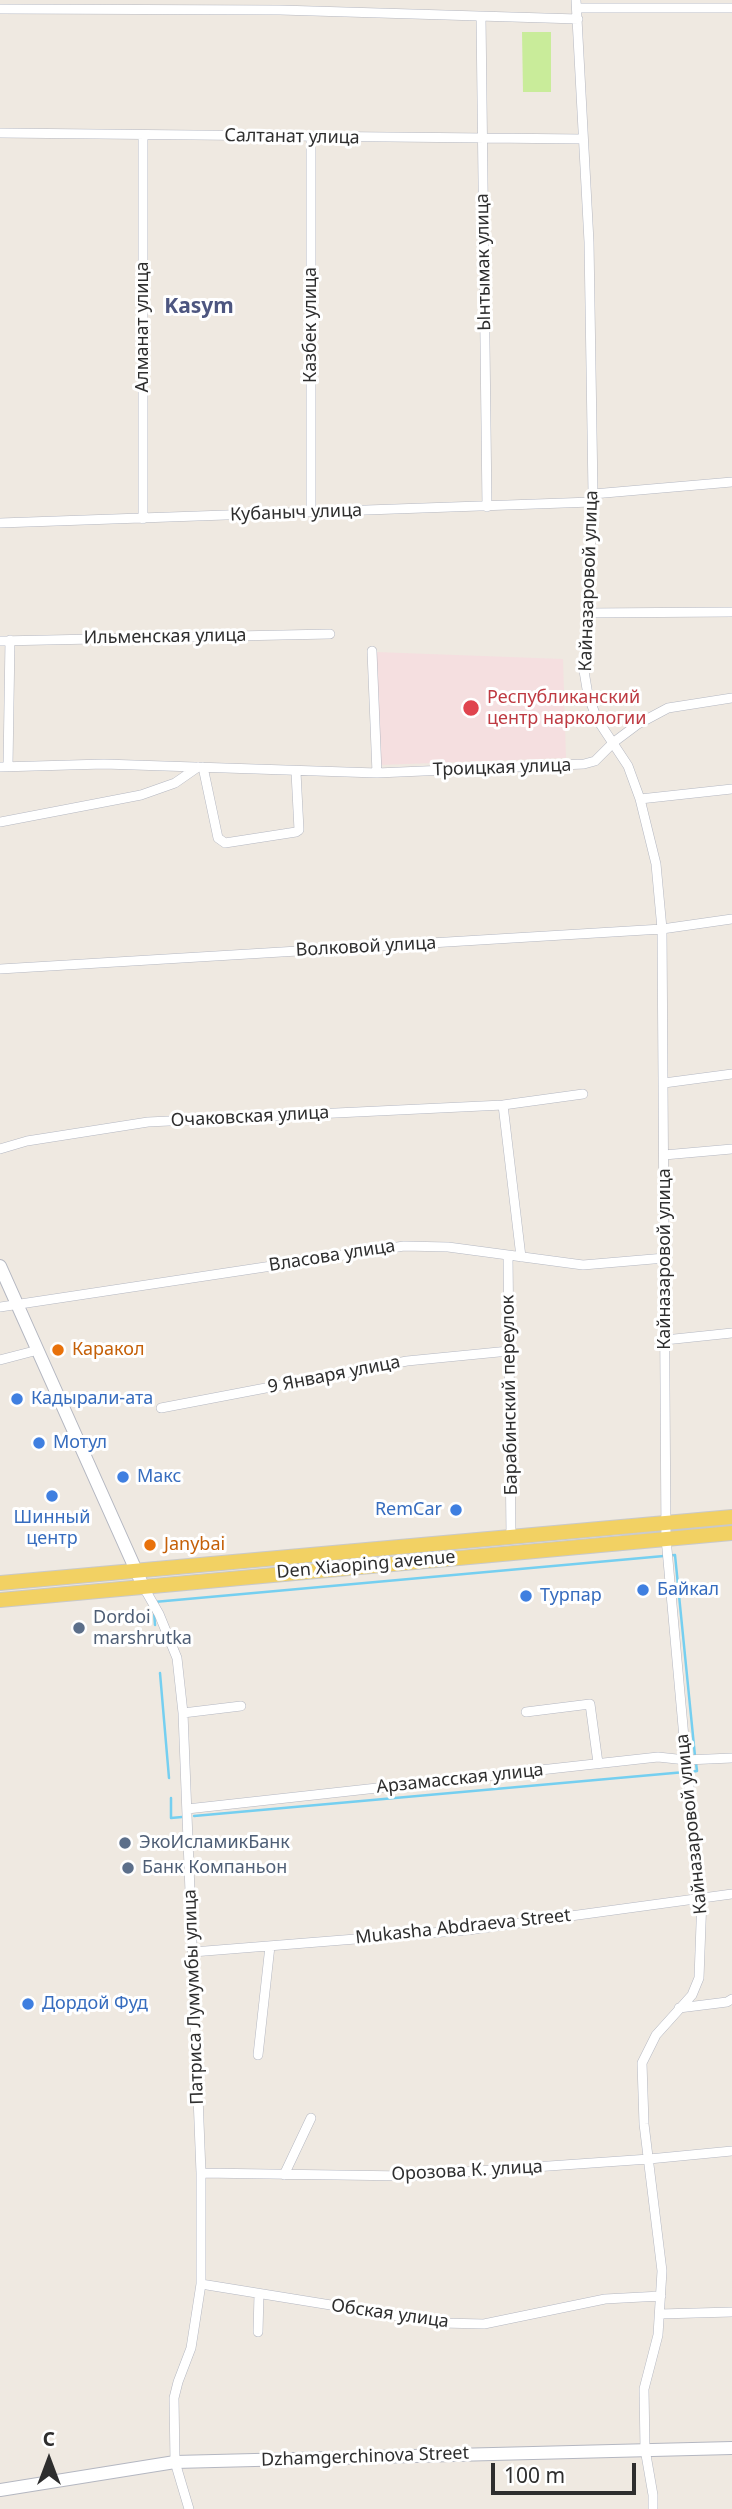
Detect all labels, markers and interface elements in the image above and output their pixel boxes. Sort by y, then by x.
street label: Салтанат улица [224,125,360,149]
street label: Ынтымак улица [472,193,496,331]
street label: Алманат улица [132,262,154,392]
street label: Казбек улица [300,267,322,383]
district label: Kasym [164,294,234,320]
street label: Кайназаровой улица [575,490,603,672]
street label: Кубаныч улица [230,500,362,526]
street label: Ильменская улица [83,625,247,649]
place label: Республиканский центр наркологии [487,687,646,730]
marker: Республиканский центр наркологии [461,698,481,718]
street label: Троицкая улица [432,755,572,781]
street label: Волковой улица [295,933,437,961]
street label: Очаковская улица [170,1102,330,1132]
street label: Кайназаровой улица [654,1168,676,1350]
street label: Власова улица [267,1235,397,1277]
street label: Барабинский переулок [497,1294,523,1496]
place label: Каракол [72,1339,144,1361]
marker: Каракол [50,1342,66,1358]
street label: 9 Января улица [266,1352,402,1398]
place label: Кадырали-ата [31,1388,153,1410]
marker: Кадырали-ата [9,1391,25,1407]
place label: Мотул [53,1432,107,1454]
marker: Мотул [31,1435,47,1451]
place label: Макс [137,1466,181,1488]
marker: Макс [115,1469,131,1485]
marker: Шинный центр [44,1488,60,1504]
place label: RemCar [375,1499,442,1521]
marker: RemCar [448,1502,464,1518]
place label: Шинный центр [14,1507,90,1550]
place label: Janybai [164,1534,225,1556]
marker: Janybai [142,1537,158,1553]
street label: Den Xiaoping avenue [276,1546,456,1584]
place label: Байкал [657,1579,719,1601]
marker: Байкал [635,1582,651,1598]
place label: Турпар [540,1585,602,1607]
marker: Турпар [518,1588,534,1604]
place label: Dordoi marshrutka [93,1607,192,1650]
marker: Dordoi marshrutka [71,1620,87,1636]
street label: Кайназаровой улица [672,1733,712,1915]
street label: Арзамасская улица [375,1759,545,1799]
place label: ЭкоИсламикБанк [139,1832,290,1854]
marker: ЭкоИсламикБанк [117,1835,133,1851]
place label: Банк Компаньон [142,1857,287,1879]
marker: Банк Компаньон [120,1860,136,1876]
street label: Патриса Лумумбы улица [179,1889,209,2105]
street label: Mukasha Abdraeva Street [354,1905,572,1949]
place label: Дордой Фуд [42,1993,148,2015]
marker: Дордой Фуд [20,1996,36,2012]
street label: Орозова К. улица [391,2156,543,2186]
street label: Обская улица [330,2295,450,2333]
north arrow [14,2425,84,2495]
text: С [43,2426,55,2452]
street label: Dzhamgerchinova Street [261,2443,469,2471]
scale bar [494,2450,639,2494]
text: 100 m [504,2461,565,2489]

